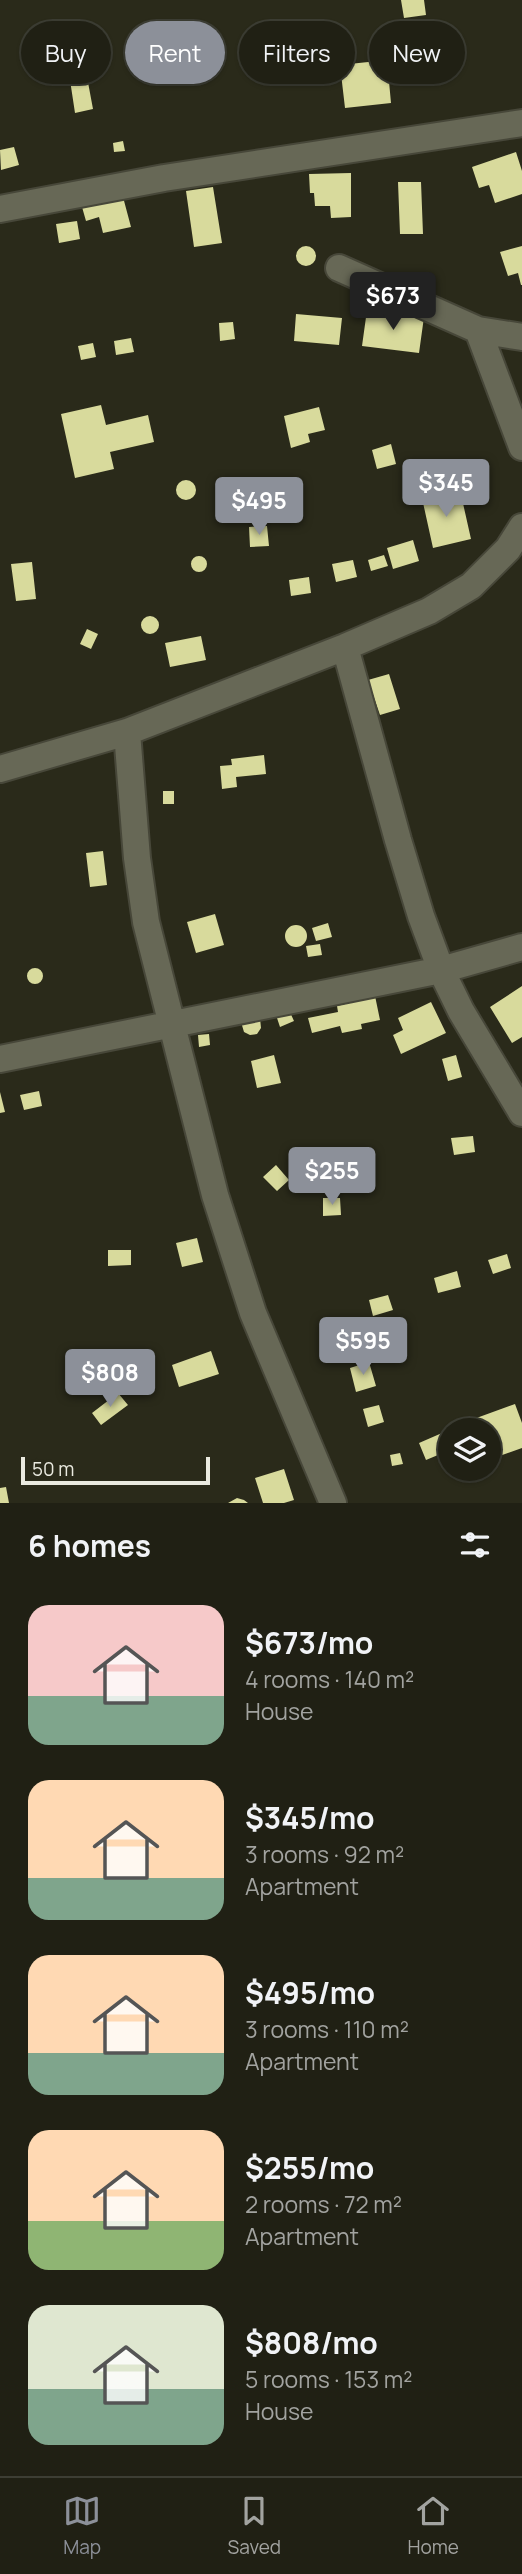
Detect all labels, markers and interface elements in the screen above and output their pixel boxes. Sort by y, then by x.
chip: Buy [21,21,111,84]
chip: Rent [125,21,225,84]
chip: Filters [239,21,355,84]
chip: New [369,21,465,84]
pin: $673 [352,272,434,332]
text: $673 [366,279,420,311]
pin: $345 [405,460,487,519]
text: $345 [418,466,474,498]
pin: $495 [218,477,300,537]
text: $495 [231,484,287,516]
pin: $255 [291,1148,373,1207]
text: $255 [304,1154,360,1186]
pin: $595 [322,1318,404,1377]
text: $595 [335,1324,391,1356]
pin: $808 [69,1350,151,1409]
text: $808 [81,1356,139,1388]
map controls [438,1418,501,1481]
button: layers [438,1418,501,1481]
scale bar [21,1454,210,1486]
text: 50 m [32,1456,74,1482]
text: 6 homes [28,1525,151,1566]
icon: filters [456,1526,494,1564]
text: $673/mo [245,1622,373,1663]
icon: home [84,1633,168,1717]
text: 4 rooms · 140 m² [245,1663,414,1695]
text: House [245,1695,314,1727]
text: $345/mo [245,1797,374,1838]
icon: home [84,1808,168,1892]
text: 3 rooms · 92 m² [245,1838,404,1870]
text: Apartment [245,1870,359,1902]
text: $495/mo [245,1972,375,2013]
icon: home [84,1983,168,2067]
text: 3 rooms · 110 m² [245,2013,409,2045]
text: Apartment [245,2045,359,2077]
text: $255/mo [245,2147,374,2188]
icon: home [84,2158,168,2242]
text: 2 rooms · 72 m² [245,2188,402,2220]
text: Apartment [245,2220,359,2252]
text: $808/mo [245,2322,378,2363]
icon: home [84,2333,168,2417]
text: 5 rooms · 153 m² [245,2363,412,2395]
text: House [245,2395,314,2427]
tab: Map [63,2492,101,2560]
tab: Saved [228,2492,281,2560]
tab: Home [407,2492,459,2560]

